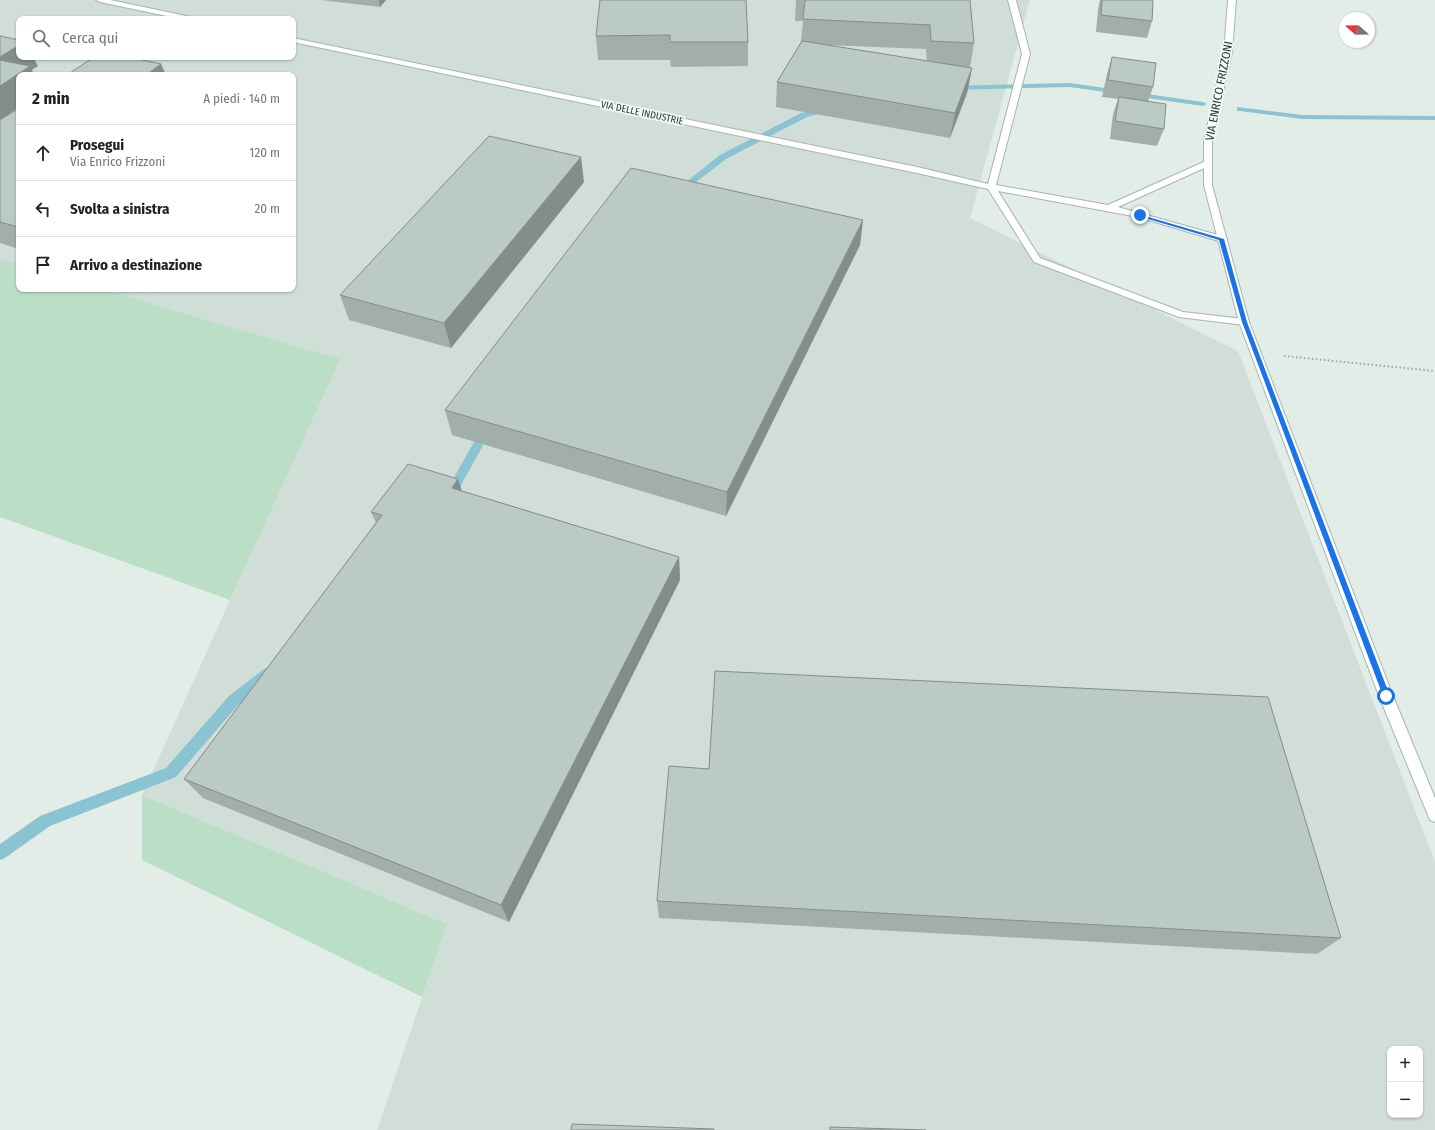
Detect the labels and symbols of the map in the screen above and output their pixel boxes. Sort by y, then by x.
north arrow [1339,12,1375,48]
street label: VIA ENRICO FRIZZONI [1202,40,1236,142]
street label: VIA DELLE INDUSTRIE [600,98,685,128]
route end [1131,206,1149,224]
route start [1377,687,1395,705]

